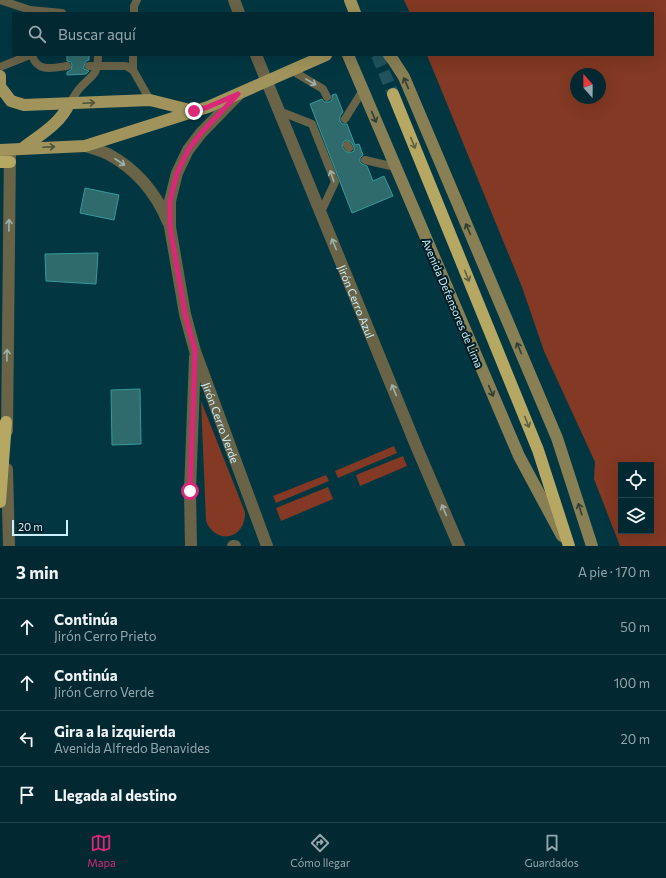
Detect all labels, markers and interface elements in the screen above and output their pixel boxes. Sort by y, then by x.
search box [12,12,654,56]
icon: search [26,23,48,45]
text: Buscar aquí [58,25,136,43]
north arrow [570,68,606,104]
one-way arrow [305,78,317,86]
one-way arrow [402,78,409,90]
one-way arrow [82,99,95,107]
route end [185,102,203,120]
one-way arrow [371,110,379,122]
one-way arrow [409,136,417,148]
one-way arrow [42,144,55,151]
one-way arrow [114,158,125,166]
one-way arrow [328,170,335,183]
one-way arrow [5,219,13,232]
one-way arrow [464,223,471,235]
street label: Avenida Defensores de Lima [420,236,486,370]
one-way arrow [329,239,337,251]
street label: Jirón Cerro Azul [335,263,378,340]
one-way arrow [464,270,471,282]
one-way arrow [515,343,522,355]
one-way arrow [3,349,11,362]
street label: Jirón Cerro Verde [200,380,242,465]
one-way arrow [488,384,495,396]
one-way arrow [389,385,397,397]
one-way arrow [523,416,531,428]
map controls [618,462,654,534]
button: locate [618,462,654,498]
route start [181,482,199,500]
button: layers [618,498,654,534]
one-way arrow [576,503,583,516]
one-way arrow [440,505,447,517]
scale bar [12,518,68,537]
text: 20 m [18,520,43,533]
text: 3 min [16,562,59,583]
text: A pie · 170 m [578,564,650,580]
text: Continúa [54,610,118,628]
icon: ahead [16,616,38,638]
text: 50 m [620,619,650,635]
text: Jirón Cerro Prieto [54,628,156,644]
text: Continúa [54,666,118,684]
icon: ahead [16,672,38,694]
text: 100 m [614,675,650,691]
text: Jirón Cerro Verde [54,684,154,700]
text: Gira a la izquierda [54,722,176,740]
icon: left [16,728,38,750]
text: 20 m [621,731,650,747]
text: Avenida Alfredo Benavides [54,740,210,756]
icon: arrive [16,784,38,806]
text: Llegada al destino [54,786,177,804]
tab: Mapa [87,832,116,869]
tab: Cómo llegar [290,832,350,869]
tab: Guardados [525,832,579,869]

